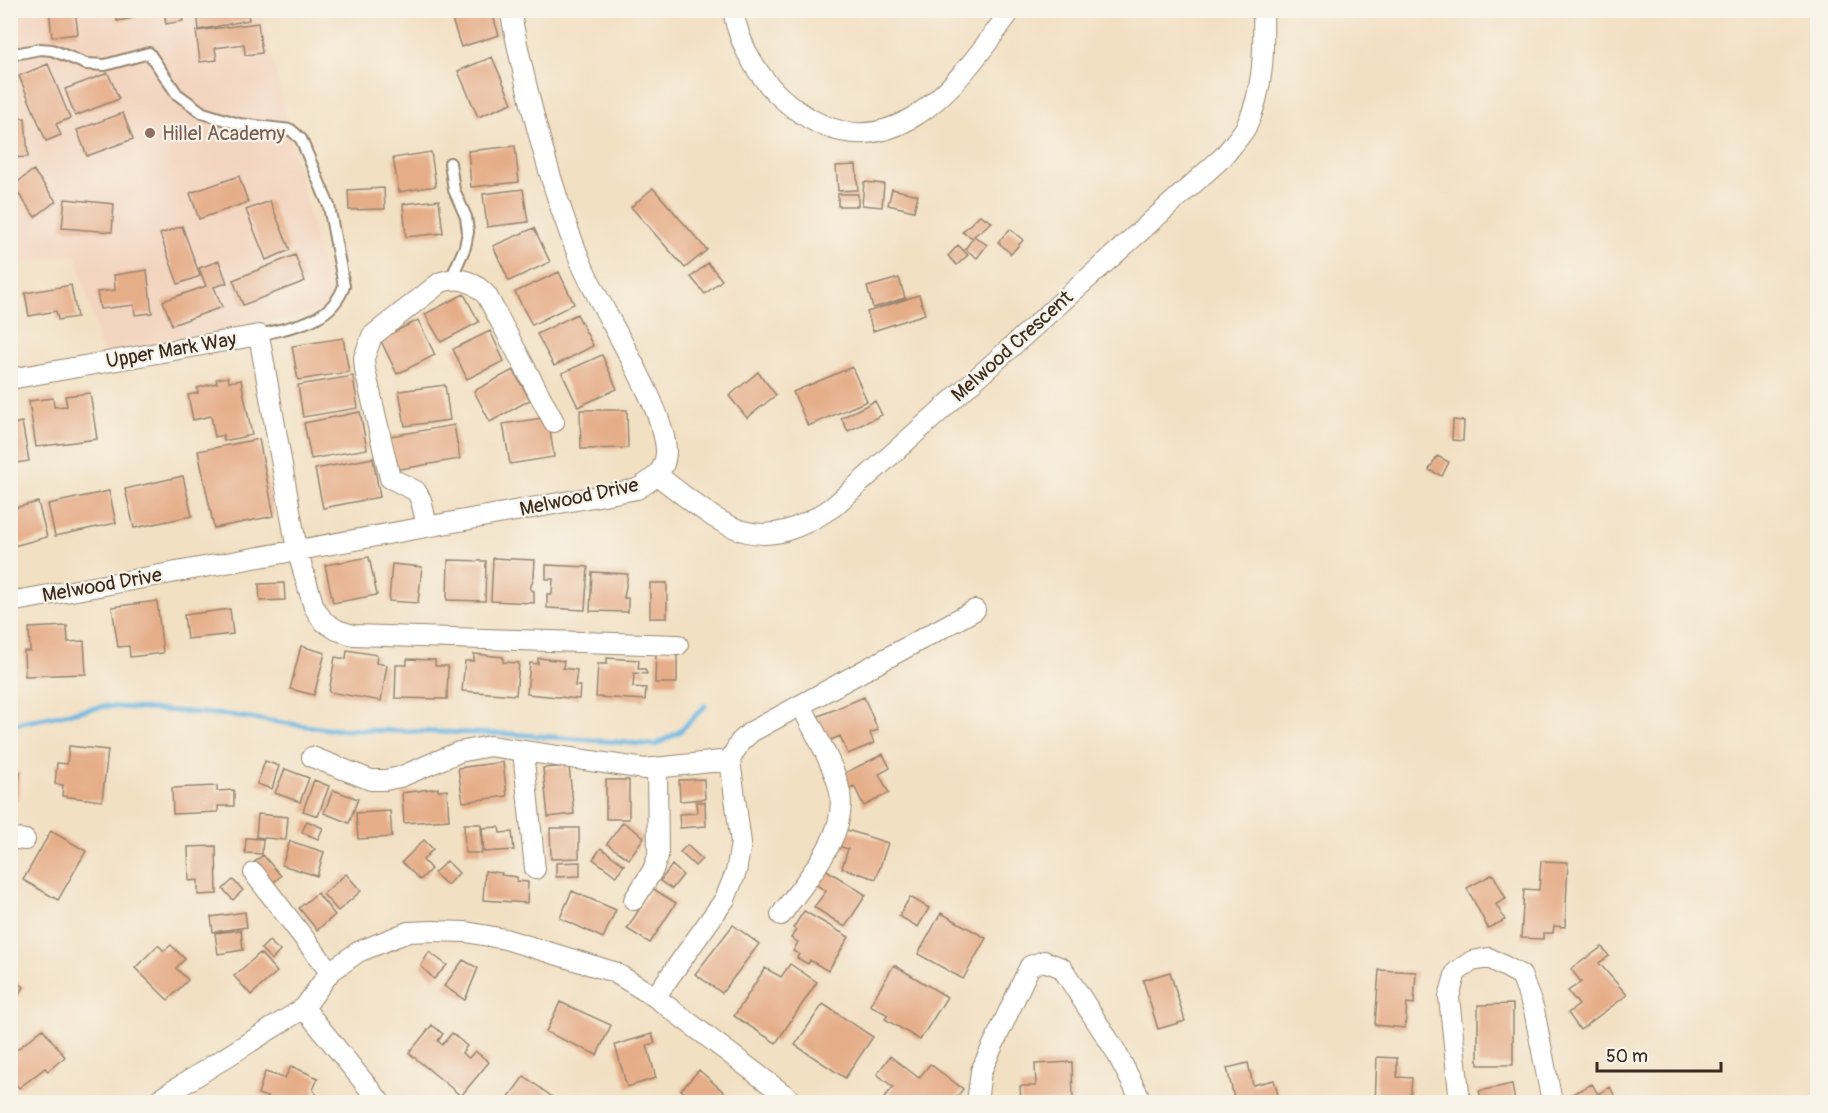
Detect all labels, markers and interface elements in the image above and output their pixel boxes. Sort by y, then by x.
place label: Hillel Academy [162,121,286,146]
marker: Hillel Academy [143,126,157,140]
street label: Melwood Crescent [946,284,1079,407]
street label: Upper Mark Way [104,326,239,374]
street label: Melwood Drive [517,472,641,522]
street label: Melwood Drive [40,562,164,608]
scale bar [1597,1035,1722,1073]
text: 50 m [1606,1045,1648,1068]

